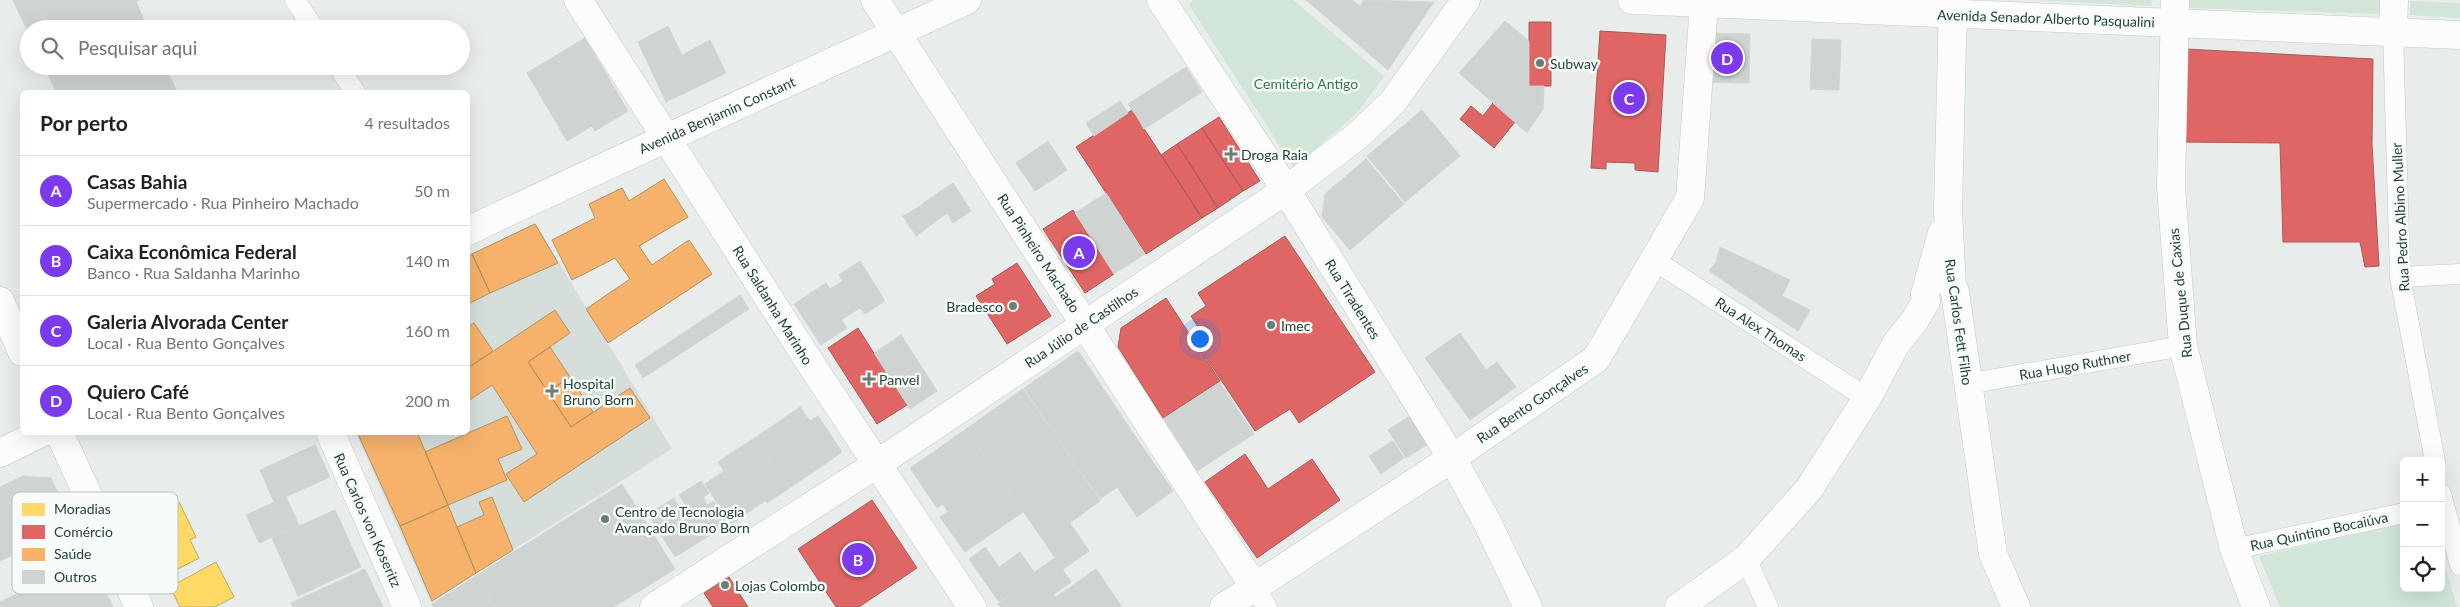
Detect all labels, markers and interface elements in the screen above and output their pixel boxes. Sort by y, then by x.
street label: Avenida Senador Alberto Pasqualini [1937,6,2155,30]
search box [20,20,470,75]
icon: search [38,34,66,62]
text: Pesquisar aqui [78,36,197,59]
pin: D [1711,39,1743,77]
place label: Subway [1550,55,1599,72]
marker: Subway [1534,57,1546,69]
street label: Avenida Benjamin Constant [636,73,798,157]
park label: Cemitério Antigo [1254,75,1358,92]
pin: C [1613,79,1645,117]
text: Por perto [40,110,128,135]
text: 4 resultados [364,113,450,132]
street label: Rua Pedro Albino Muller [2388,142,2412,292]
place label: Droga Raia [1241,146,1308,163]
marker: Droga Raia [1225,148,1237,160]
text: Casas Bahia [87,170,187,193]
text: A [50,181,62,200]
text: 50 m [414,181,450,200]
street label: Rua Pinheiro Machado [994,190,1084,316]
text: Supermercado · Rua Pinheiro Machado [87,193,359,212]
street label: Rua Duque de Caxias [2165,227,2195,359]
pin: A [1063,233,1095,271]
text: Caixa Econômica Federal [87,240,297,263]
street label: Rua Saldanha Marinho [729,242,817,368]
text: B [51,251,61,270]
text: 140 m [405,251,450,270]
street label: Rua Tiradentes [1322,256,1384,342]
street label: Rua Carlos Fett Filho [1942,258,1976,386]
text: Banco · Rua Saldanha Marinho [87,263,300,282]
street label: Rua Júlio de Castilhos [1021,283,1141,371]
street label: Rua Alex Thomas [1712,293,1810,365]
place label: Bradesco [946,298,1003,315]
marker: Bradesco [1007,300,1019,312]
text: Galeria Alvorada Center [87,310,288,333]
place label: Imec [1281,317,1311,334]
marker: Imec [1265,319,1277,331]
text: C [51,321,61,340]
text: 160 m [405,321,450,340]
your location [1187,326,1213,352]
text: Local · Rua Bento Gonçalves [87,333,285,352]
street label: Rua Hugo Ruthner [2018,347,2132,383]
street label: Rua Bento Gonçalves [1473,359,1591,447]
place label: Panvel [879,371,920,388]
marker: Panvel [863,373,875,385]
place label: Hospital Bruno Born [563,375,634,408]
text: Quiero Café [87,380,189,403]
marker: Hospital Bruno Born [545,384,559,398]
text: D [50,391,62,410]
text: 200 m [405,391,450,410]
text: Local · Rua Bento Gonçalves [87,403,285,422]
street label: Rua Carlos von Koseritz [331,450,405,590]
map controls [2400,457,2445,592]
button: + [2400,457,2445,502]
legend [12,492,178,594]
text: Moradias [54,500,111,517]
button: − [2400,502,2445,547]
place label: Centro de Tecnologia Avançado Bruno Born [615,503,750,536]
street label: Rua Quintino Bocaiúva [2249,508,2390,554]
marker: Centro de Tecnologia Avançado Bruno Born [599,513,611,525]
text: Comércio [54,523,113,540]
pin: B [842,540,874,578]
text: Saúde [54,545,92,562]
button: locate [2400,547,2445,592]
text: Outros [54,568,97,585]
place label: Lojas Colombo [735,577,825,594]
marker: Lojas Colombo [719,579,731,591]

